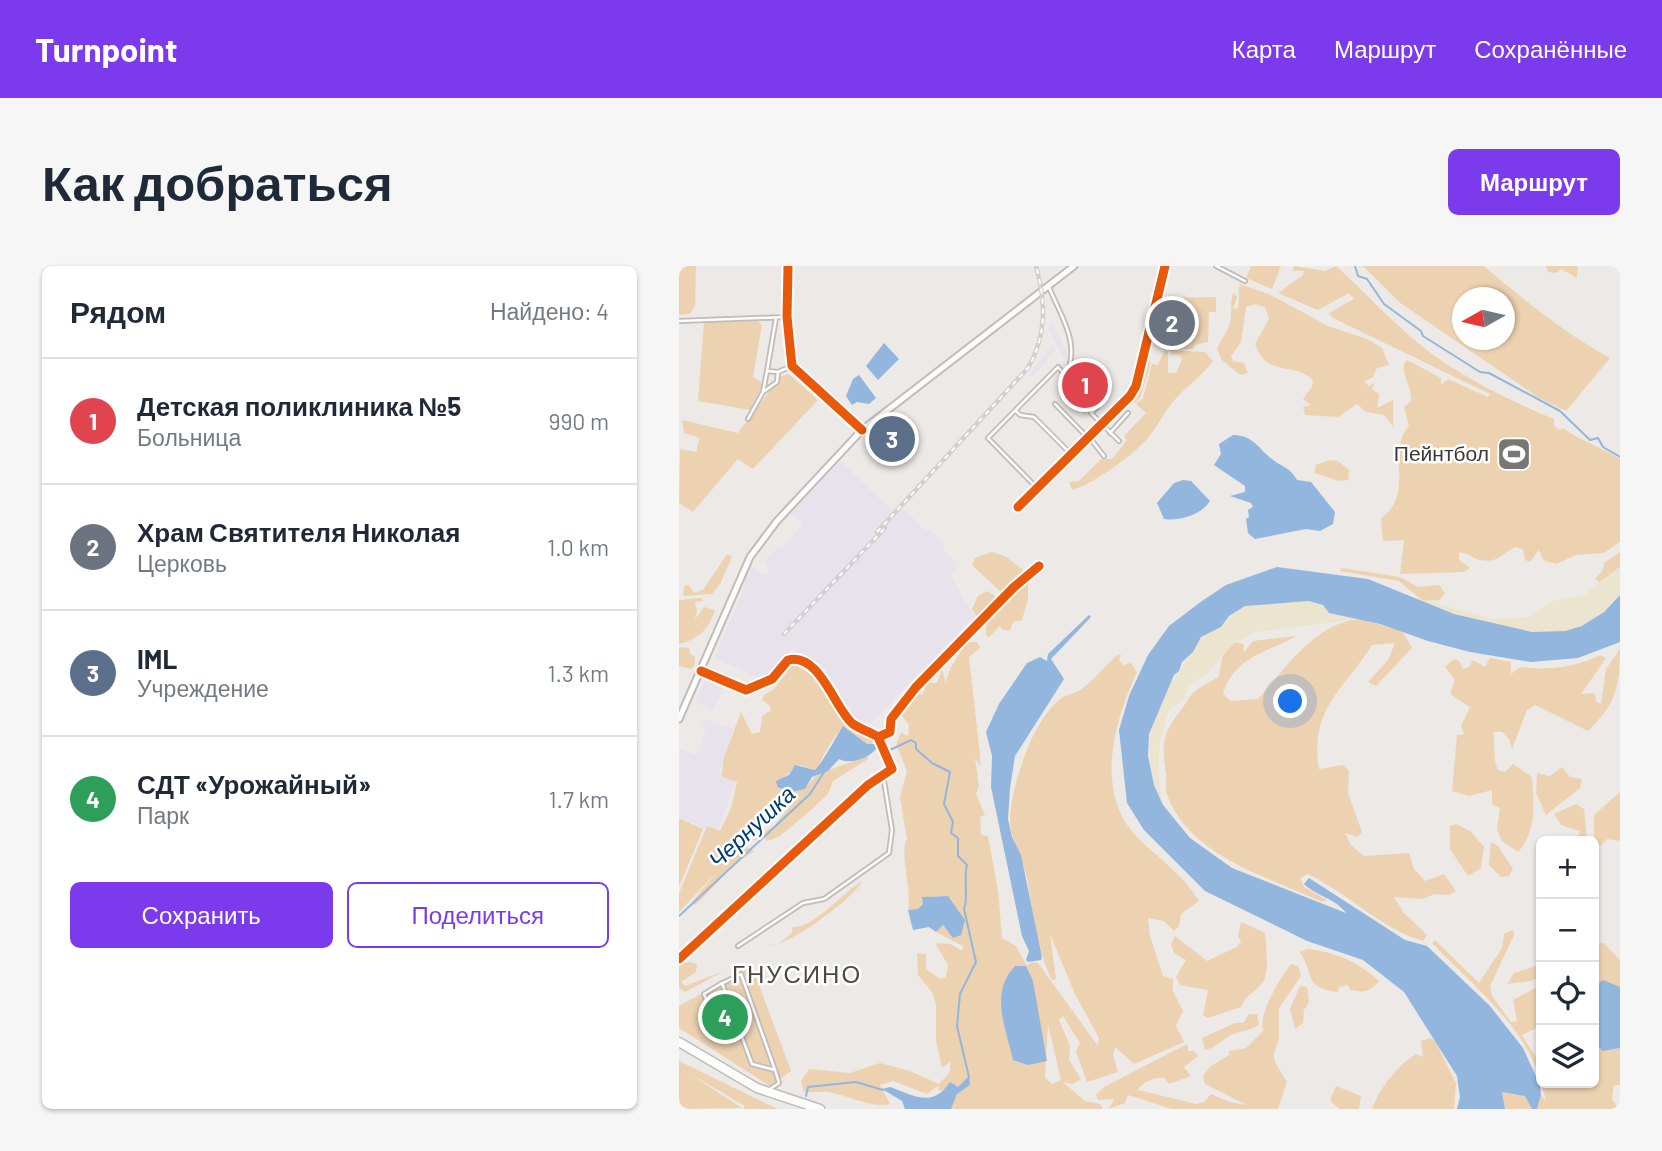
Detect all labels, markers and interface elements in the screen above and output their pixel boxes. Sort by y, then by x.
text: Turnpoint [35,29,177,69]
text: Карта [1232,34,1296,63]
text: Маршрут [1334,34,1436,63]
text: Сохранённые [1474,34,1627,63]
button: Маршрут [1448,149,1620,215]
text: Как добраться [42,152,393,211]
north arrow [1452,287,1515,350]
text: Рядом [70,293,166,329]
text: Найдено: 4 [490,297,609,325]
pin: 2 [1149,297,1195,349]
pin: 1 [1062,359,1108,411]
text: Детская поликлиника №5 [137,390,461,421]
text: 1 [89,407,97,435]
text: 990 m [548,407,609,435]
pin: 3 [869,413,915,465]
text: Больница [137,423,241,451]
sports icon: Пейнтбол [1495,435,1533,473]
place label: Пейнтбол [1394,440,1489,465]
text: Храм Святителя Николая [137,516,460,547]
text: 2 [87,533,99,561]
text: 1.0 km [547,533,609,561]
text: Церковь [137,549,227,577]
text: IML [137,643,177,674]
text: 3 [87,659,99,687]
text: 1.3 km [548,659,609,687]
text: Учреждение [137,674,269,702]
your location [1273,684,1307,718]
text: СДТ «Урожайный» [137,768,371,799]
water label: Чернушка [702,779,800,873]
text: 4 [86,785,100,813]
text: 1.7 km [549,785,609,813]
text: Парк [137,801,189,829]
map controls [1536,836,1599,1088]
button: + [1536,836,1599,899]
button: Сохранить [70,882,333,948]
button: Поделиться [347,882,609,948]
button: − [1536,899,1599,962]
district label: ГНУСИНО [732,959,862,988]
button: locate [1536,962,1599,1025]
pin: 4 [702,991,748,1043]
button: layers [1536,1025,1599,1088]

